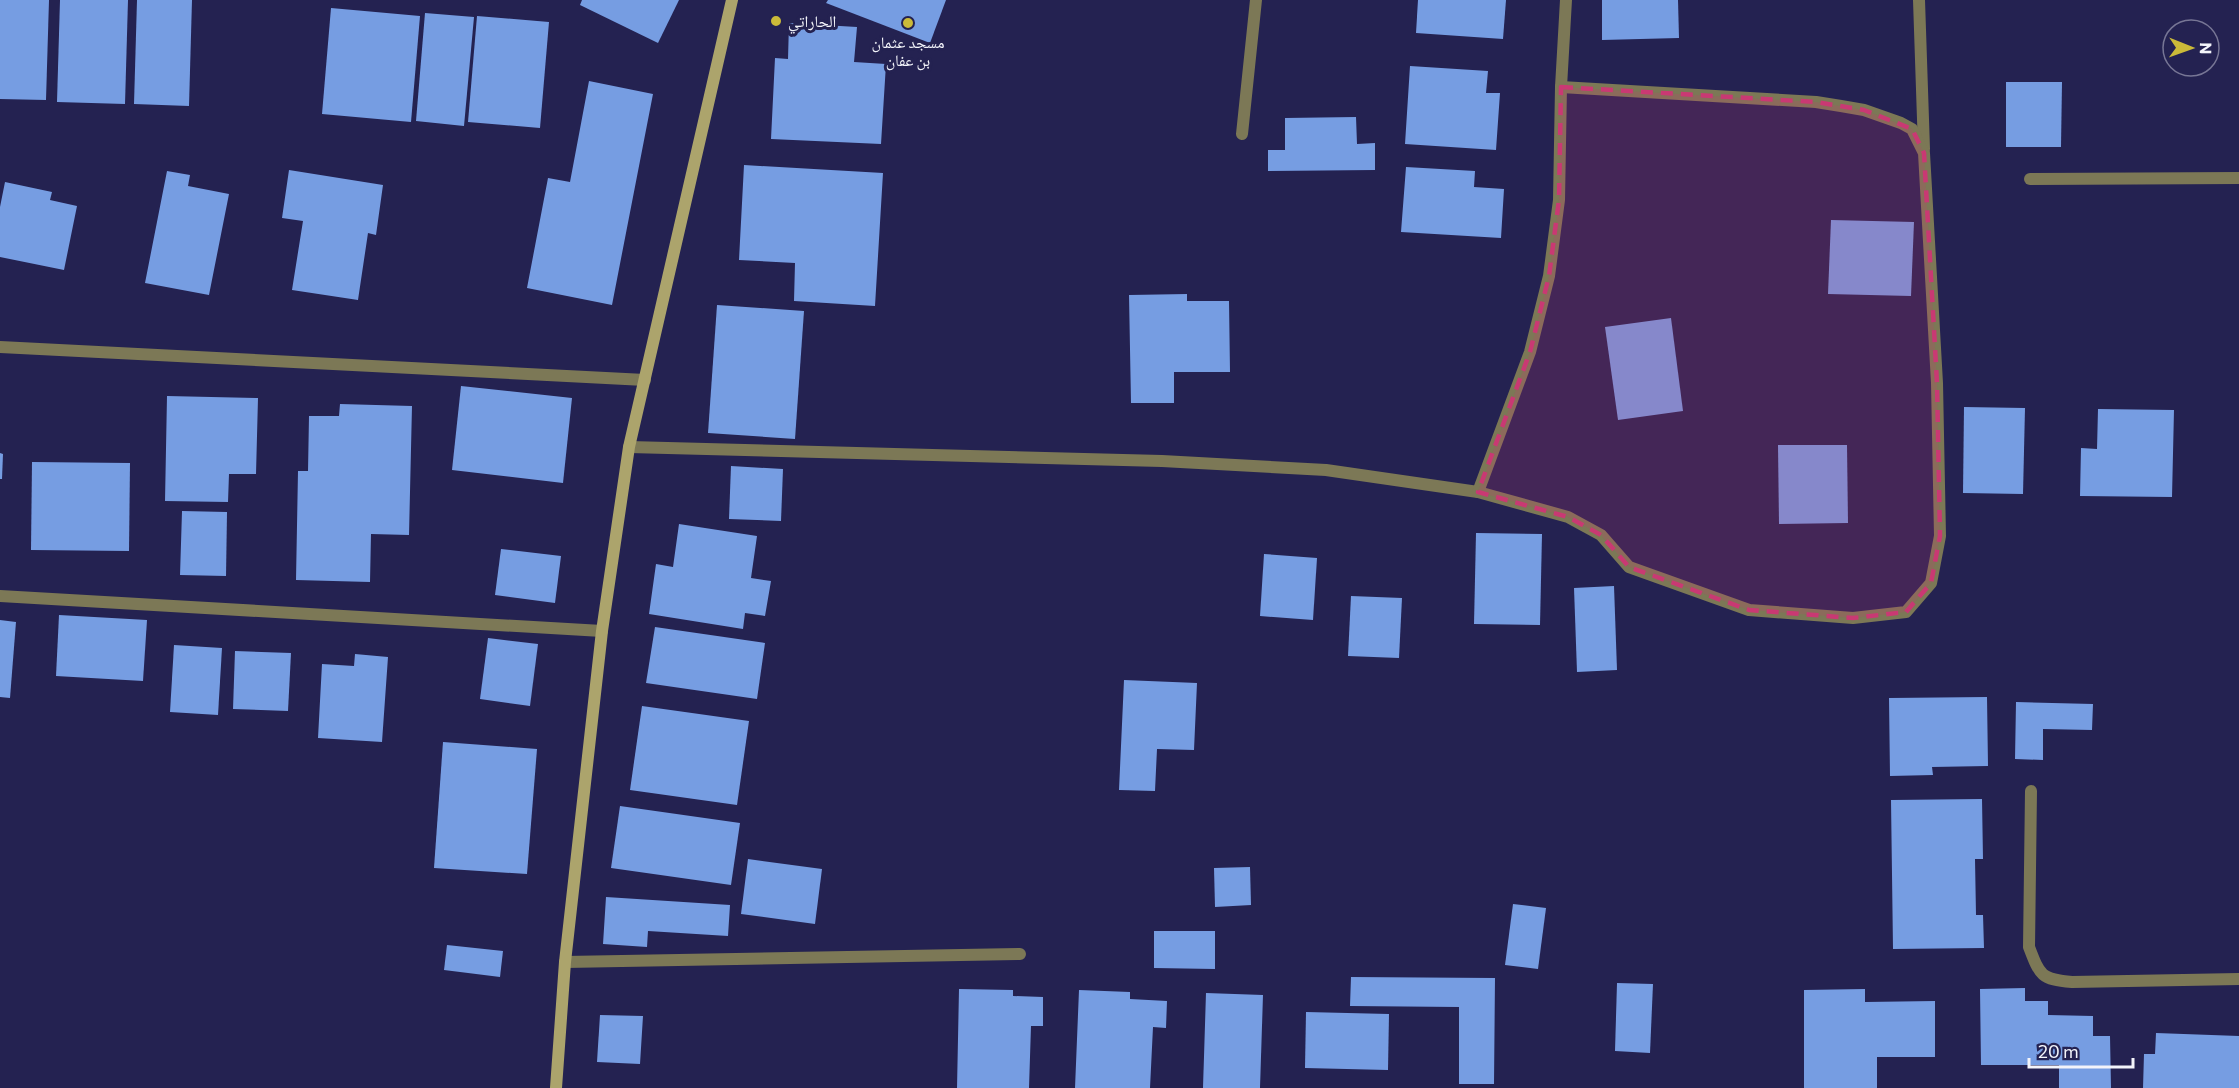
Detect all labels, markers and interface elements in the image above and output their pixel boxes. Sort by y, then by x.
place label: الحاراتي [788,11,836,34]
marker: الحاراتي [769,14,783,28]
marker: مسجد عثمان بن عفان [901,16,915,30]
north arrow [2161,18,2221,78]
place label: مسجد عثمان بن عفان [871,32,945,71]
text: N [2197,42,2216,54]
scale bar [2029,1031,2132,1069]
text: 20 m [2038,1040,2079,1062]

